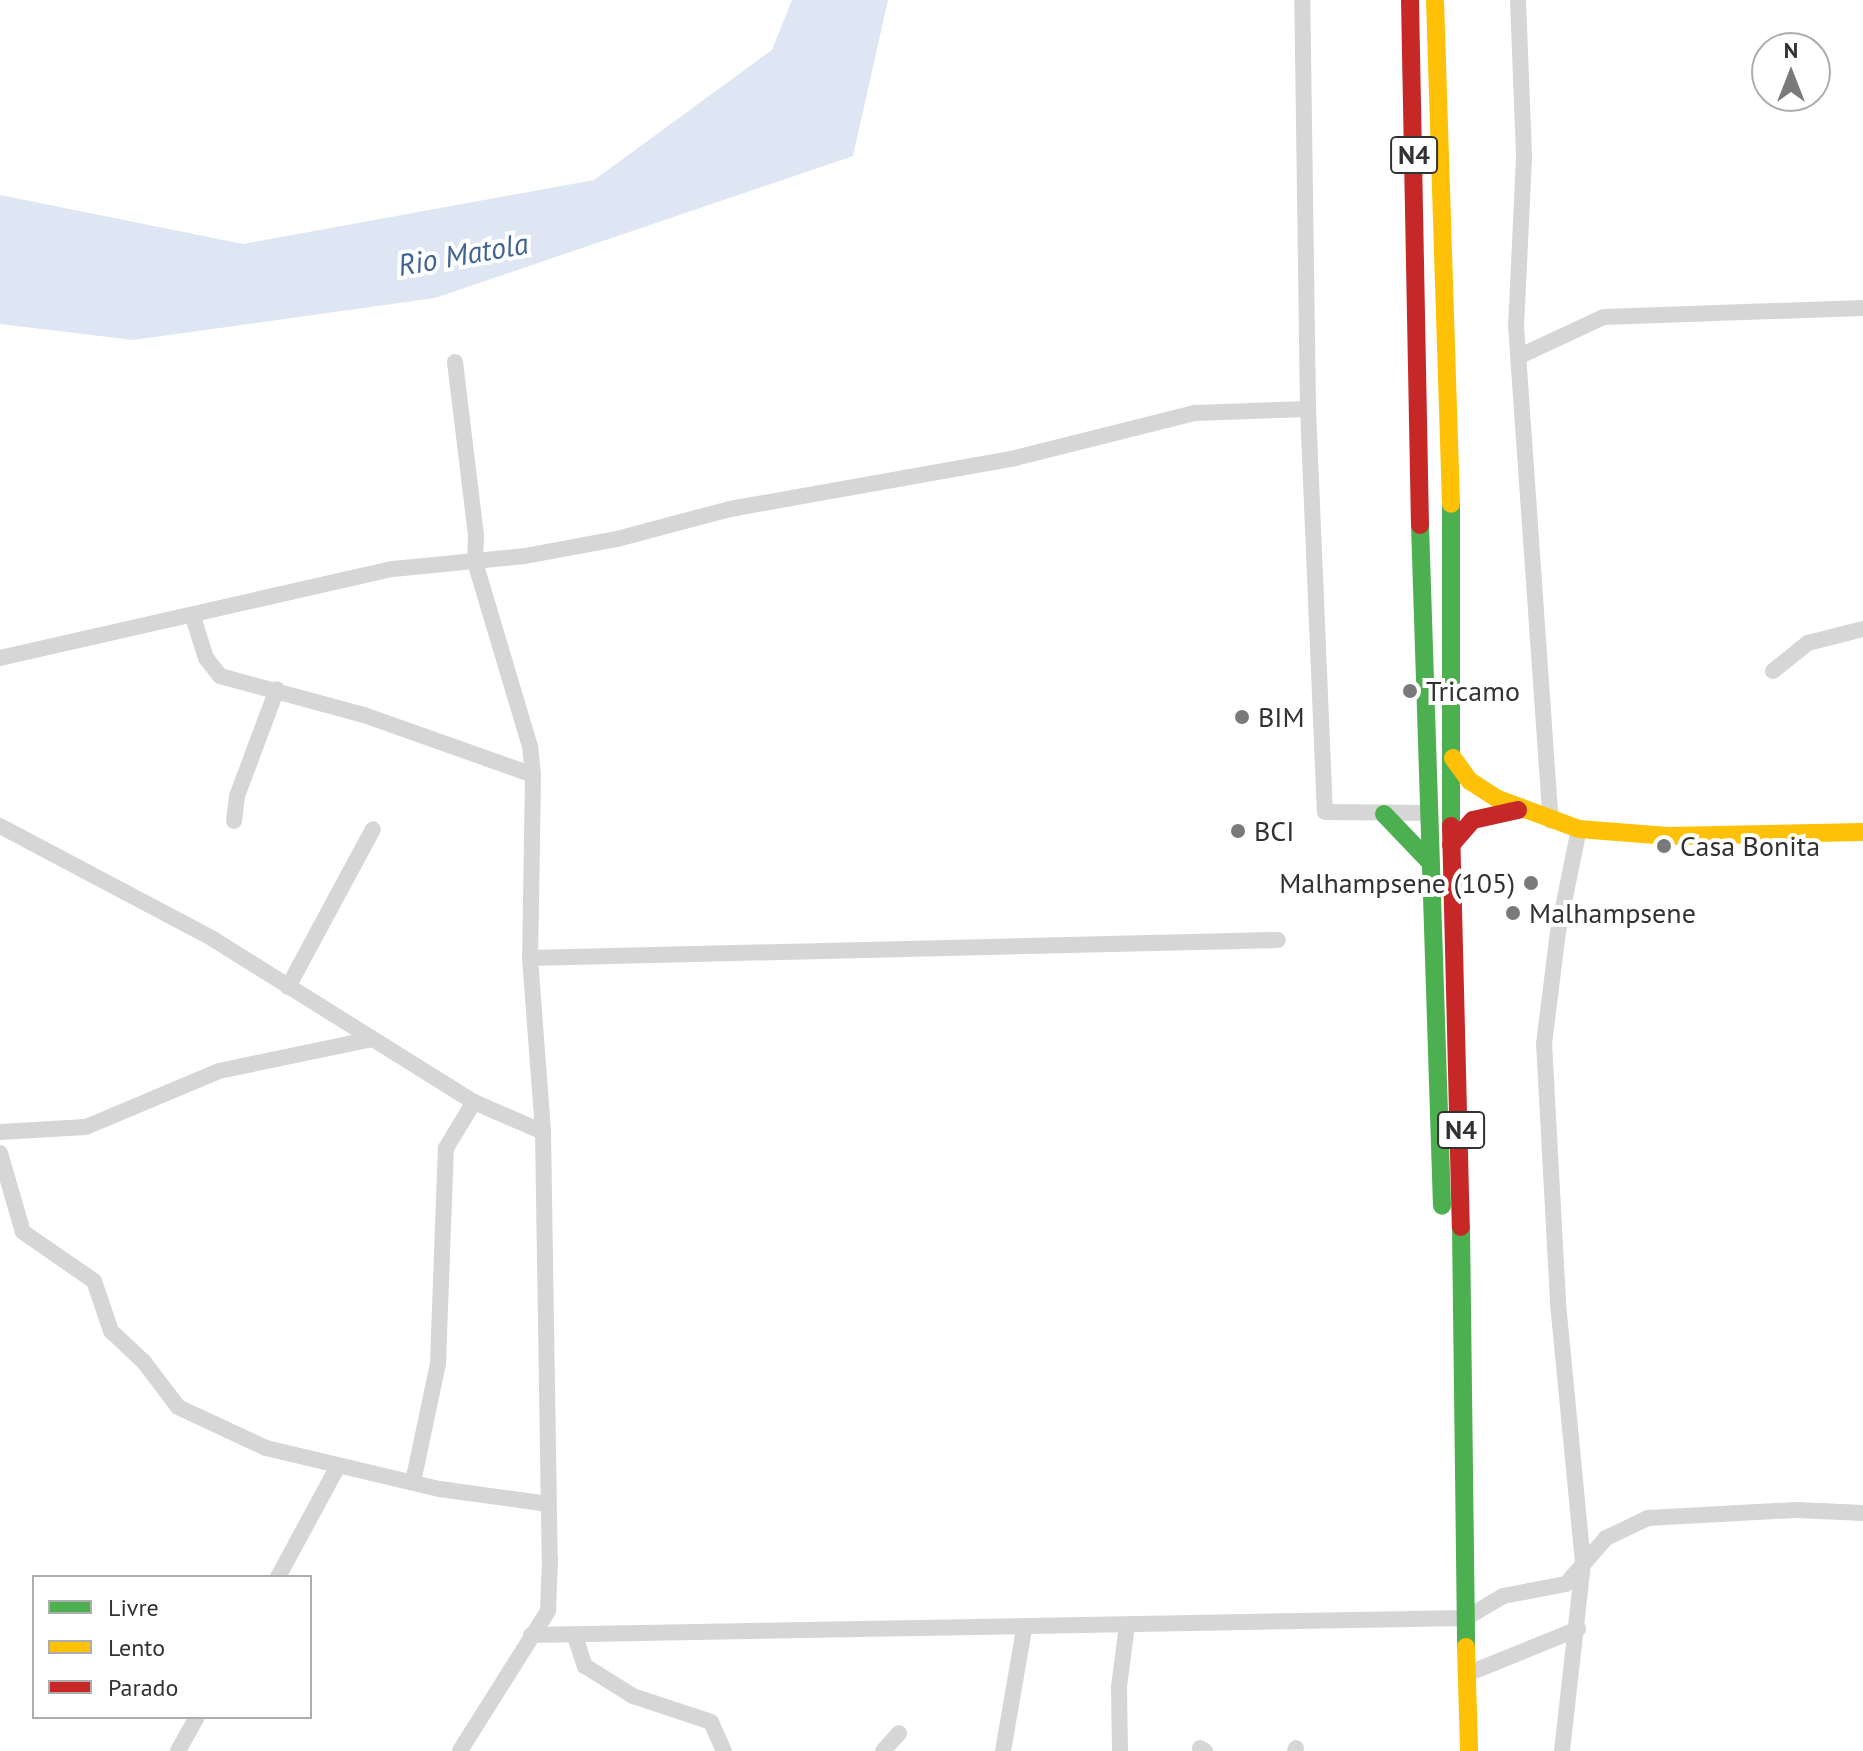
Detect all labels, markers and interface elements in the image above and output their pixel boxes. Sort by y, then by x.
north arrow [1751,32,1831,112]
text: N [1784,36,1798,64]
road number: N4 [1390,133,1438,177]
water label: Rio Matola [395,225,531,283]
place label: Tricamo [1426,674,1520,708]
marker: Tricamo [1401,682,1419,700]
place label: BIM [1258,700,1305,734]
marker: BIM [1233,708,1251,726]
place label: BCI [1254,814,1294,848]
marker: BCI [1229,822,1247,840]
place label: Casa Bonita [1680,829,1820,863]
marker: Casa Bonita [1655,837,1673,855]
place label: Malhampsene (105) [1279,866,1515,900]
marker: Malhampsene (105) [1522,874,1540,892]
place label: Malhampsene [1529,896,1696,930]
marker: Malhampsene [1504,904,1522,922]
road number: N4 [1437,1108,1485,1152]
legend [32,1575,312,1719]
text: Livre [108,1592,159,1623]
text: Lento [108,1632,165,1663]
text: Parado [108,1672,178,1703]

